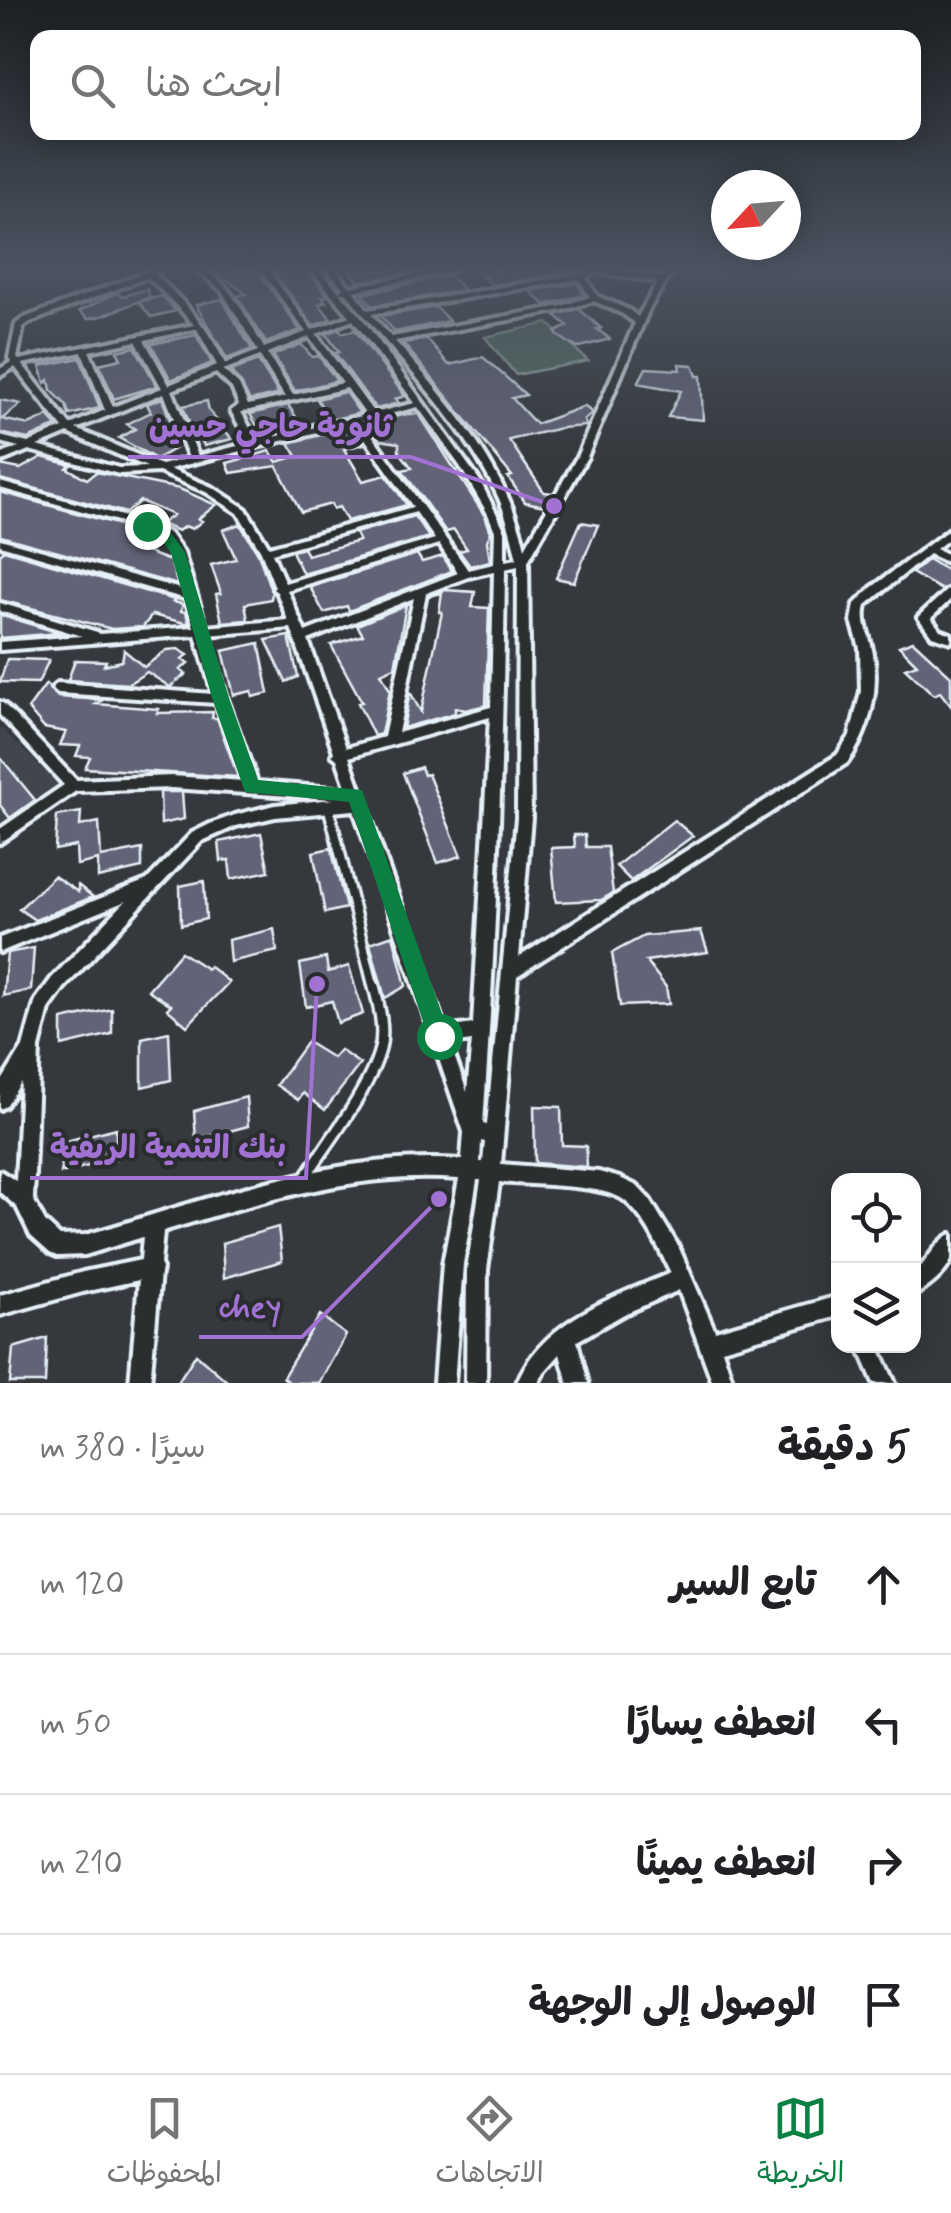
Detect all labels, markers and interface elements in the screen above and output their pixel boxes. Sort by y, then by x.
search box [30,30,921,140]
icon: search [65,58,120,113]
text: ابحث هنا [145,61,282,110]
north arrow [711,170,801,260]
callout: ثانوية حاجي حسين [128,395,411,457]
text: ثانوية حاجي حسين [149,407,393,455]
route end [125,504,171,550]
route start [417,1014,463,1060]
callout: بنك التنمية الريفية [30,1116,306,1178]
text: بنك التنمية الريفية [50,1128,286,1170]
map controls [831,1173,921,1353]
button: locate [831,1173,921,1263]
button: layers [831,1263,921,1353]
callout: chey [199,1275,302,1337]
text: chey [218,1287,281,1329]
text: 5 دقيقة [778,1421,911,1476]
text: سيرًا · 380 m [40,1427,206,1469]
icon: ahead [856,1557,911,1612]
text: تابع السير [670,1560,816,1609]
text: 120 m [40,1563,125,1605]
icon: left [856,1697,911,1752]
text: انعطف يسارًا [626,1700,816,1749]
text: 50 m [40,1703,112,1745]
icon: right [856,1837,911,1892]
text: انعطف يمينًا [636,1840,816,1889]
text: 210 m [40,1843,123,1885]
icon: arrive [856,1977,911,2032]
text: الوصول إلى الوجهة [528,1980,816,2029]
tab: المحفوظات [107,2091,222,2197]
tab: الاتجاهات [435,2091,544,2197]
tab: الخريطة [757,2091,844,2197]

